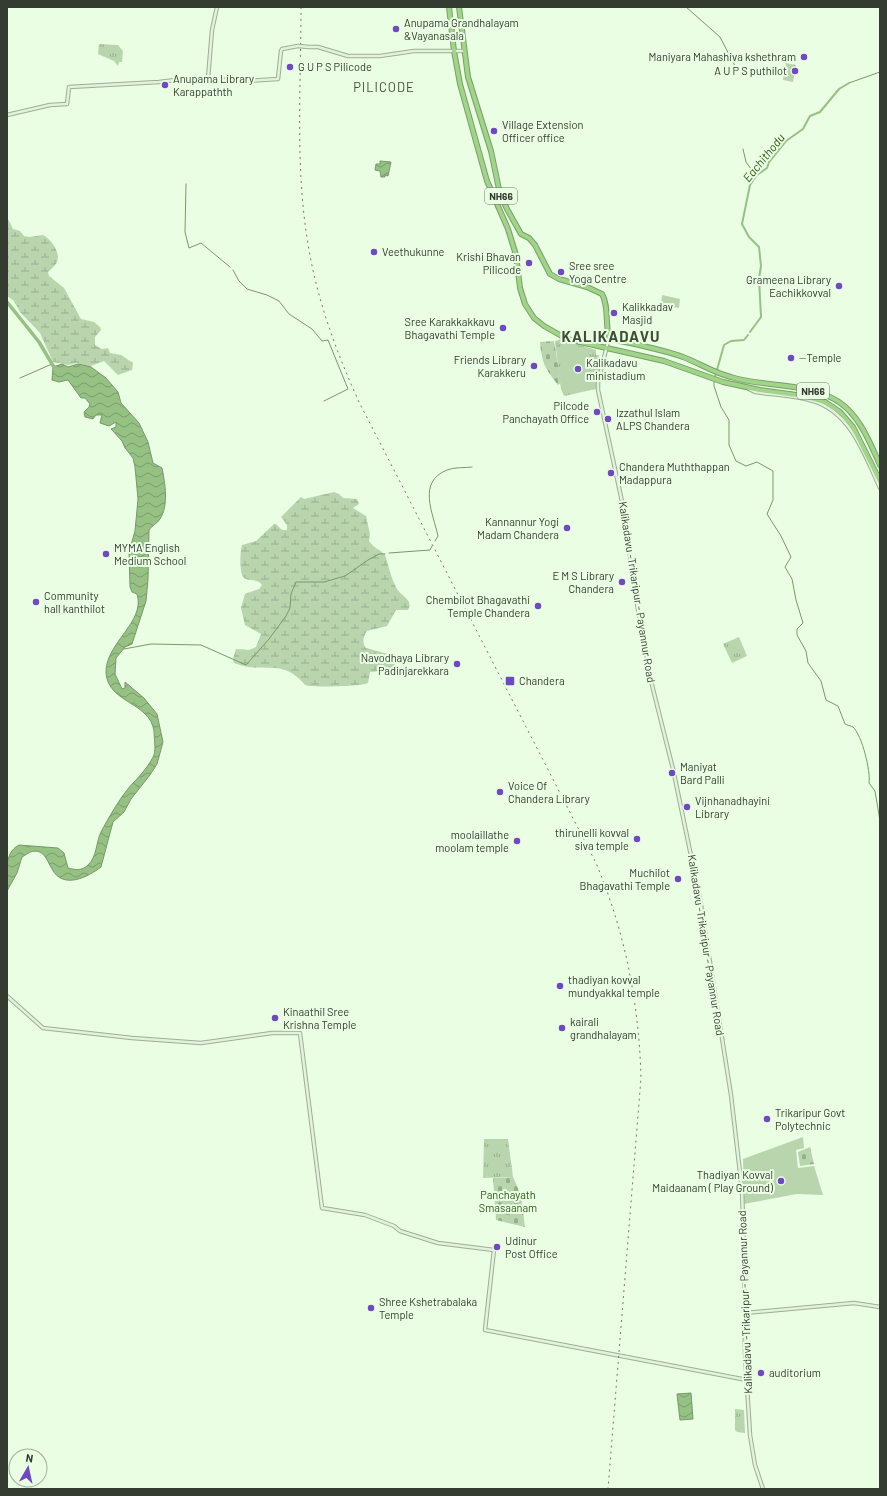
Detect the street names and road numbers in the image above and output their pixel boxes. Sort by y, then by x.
road number: NH66 [485,188,517,204]
road number: NH66 [797,383,829,399]
street label: Kalikadavu -Trikaripur - Payannur Road [617,500,658,683]
street label: Kalikadavu -Trikaripur - Payannur Road [686,853,727,1036]
street label: Kalikadavu -Trikaripur - Payannur Road [735,1210,754,1394]

